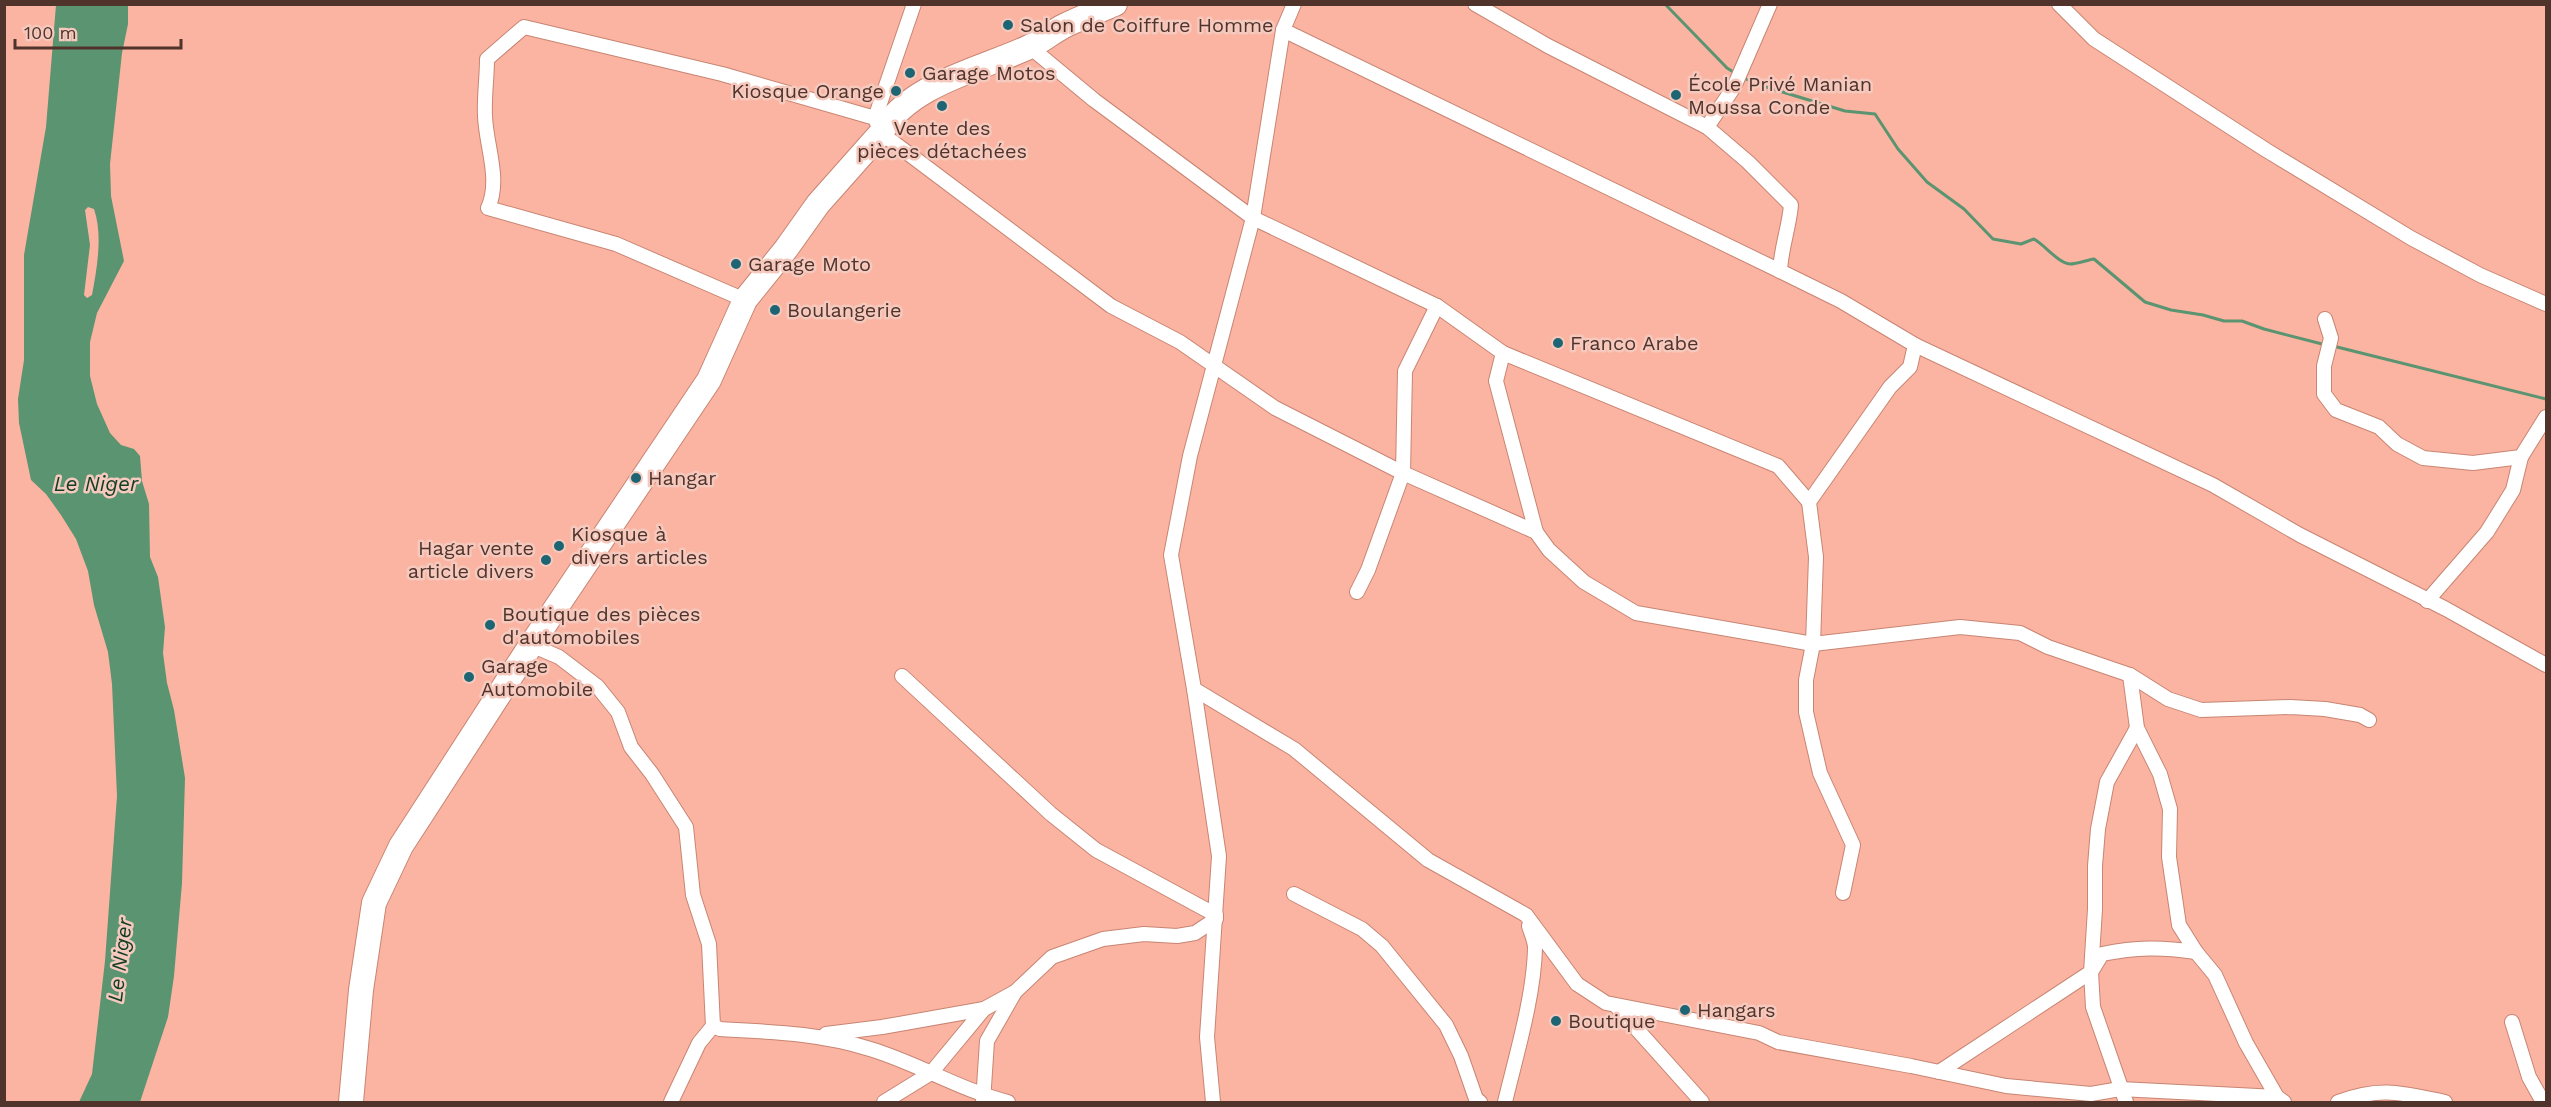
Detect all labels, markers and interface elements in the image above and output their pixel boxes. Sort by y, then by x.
scale bar [15,12,182,50]
place label: Salon de Coiffure Homme [1020,13,1274,37]
marker: Salon de Coiffure Homme [1001,18,1015,32]
text: 100 m [24,22,77,43]
place label: Garage Motos [922,61,1056,85]
marker: Garage Motos [903,66,917,80]
place label: École Privé Manian Moussa Conde [1688,72,1872,119]
place label: Kiosque Orange [731,79,884,103]
marker: Kiosque Orange [889,84,903,98]
marker: École Privé Manian Moussa Conde [1669,88,1683,102]
marker: Vente des pièces détachées [935,99,949,113]
place label: Vente des pièces détachées [857,116,1027,163]
place label: Garage Moto [748,252,871,276]
marker: Garage Moto [729,257,743,271]
place label: Boulangerie [787,298,901,322]
marker: Boulangerie [768,303,782,317]
place label: Franco Arabe [1570,331,1699,355]
marker: Franco Arabe [1551,336,1565,350]
place label: Hangar [648,466,716,490]
water label: Le Niger [54,471,139,496]
marker: Hangar [629,471,643,485]
place label: Kiosque à divers articles [571,522,708,569]
place label: Hagar vente article divers [408,536,534,583]
marker: Kiosque à divers articles [552,539,566,553]
marker: Hagar vente article divers [539,553,553,567]
place label: Boutique des pièces d'automobiles [502,602,700,649]
marker: Boutique des pièces d'automobiles [483,618,497,632]
place label: Garage Automobile [481,654,593,701]
marker: Garage Automobile [462,670,476,684]
water label: Le Niger [102,916,137,1003]
place label: Hangars [1697,998,1776,1022]
marker: Hangars [1678,1003,1692,1017]
place label: Boutique [1568,1009,1656,1033]
marker: Boutique [1549,1014,1563,1028]

